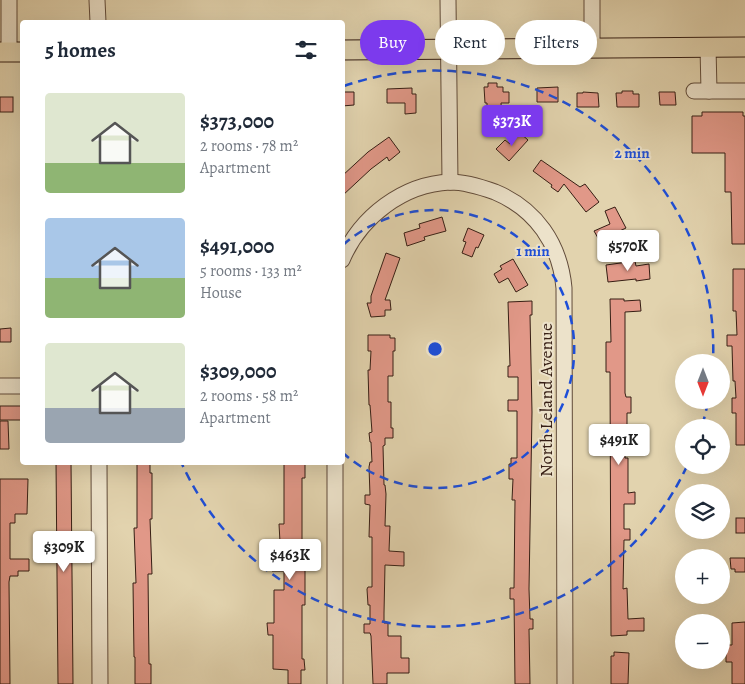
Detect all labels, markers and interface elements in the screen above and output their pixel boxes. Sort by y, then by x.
chip: Buy [360,20,425,65]
chip: Rent [435,20,505,65]
chip: Filters [515,20,597,65]
text: 5 homes [45,36,116,64]
icon: filters [292,36,320,64]
pin: $373K [477,104,547,147]
text: $373,000 [200,107,274,135]
text: $373K [493,110,531,132]
icon: home [85,113,145,173]
text: 2 rooms · 78 m² [200,135,298,157]
text: 2 min [614,143,650,163]
text: Apartment [200,157,271,179]
pin: $570K [593,230,663,272]
text: $491,000 [200,232,274,260]
text: $570K [608,235,648,257]
icon: home [85,238,145,298]
text: 1 min [516,241,550,261]
text: 5 rooms · 133 m² [200,260,302,282]
text: House [200,282,242,304]
street label: North Leland Avenue [534,323,558,477]
centre of rings [426,340,444,358]
north arrow [675,354,730,409]
map controls [675,354,730,669]
text: $309,000 [200,357,276,385]
icon: home [85,363,145,423]
text: 2 rooms · 58 m² [200,385,298,407]
text: Apartment [200,407,271,429]
button: locate [675,419,730,474]
pin: $491K [584,424,654,466]
text: $491K [600,429,638,451]
button: layers [675,484,730,539]
pin: $309K [29,530,99,573]
text: $309K [44,536,84,558]
pin: $463K [255,538,325,581]
text: $463K [270,544,310,566]
button: + [675,549,730,604]
button: − [675,614,730,669]

